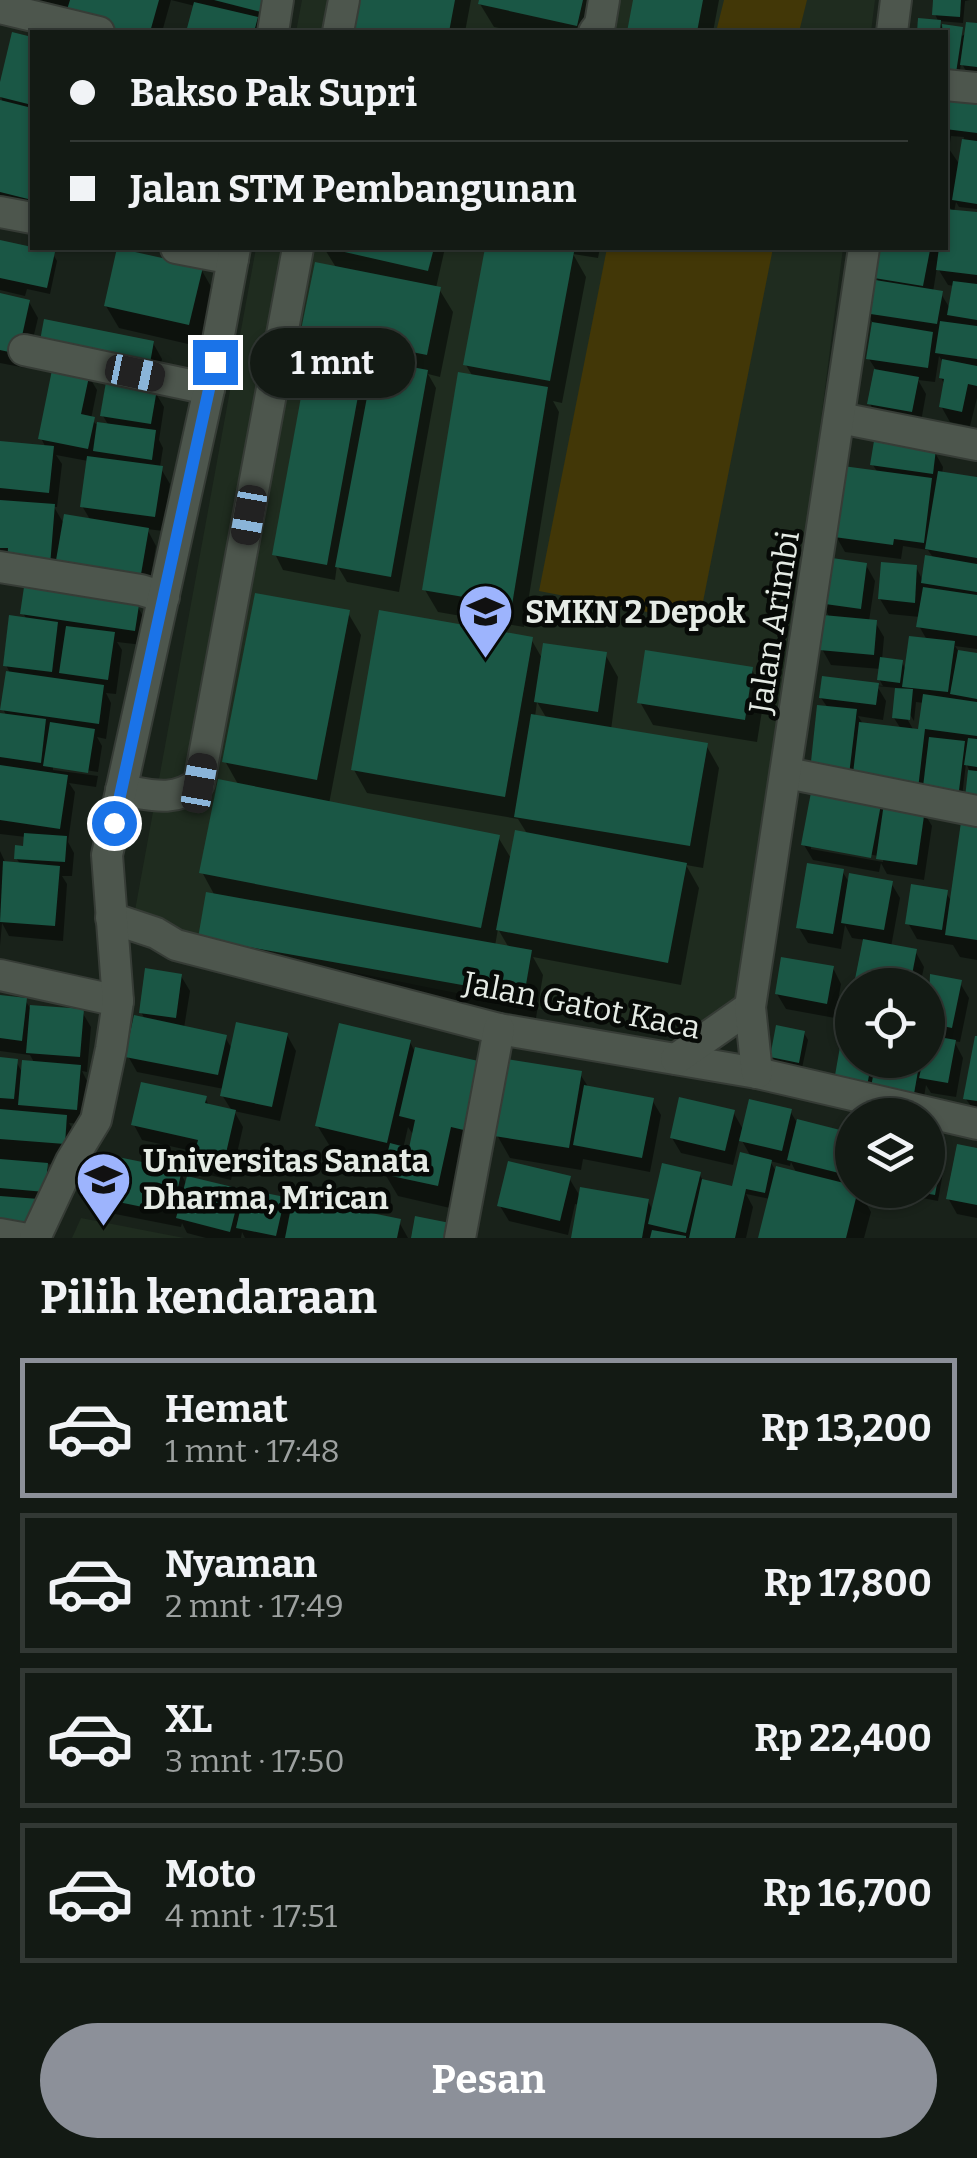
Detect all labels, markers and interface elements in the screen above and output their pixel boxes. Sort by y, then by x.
text: Bakso Pak Supri [130,70,417,116]
text: Jalan STM Pembangunan [130,166,576,212]
callout: 1 mnt [250,327,415,397]
route end [193,340,238,385]
text: 1 mnt [291,344,374,382]
car [103,352,167,394]
car [229,483,269,547]
street label: Jalan Arimbi [741,528,807,717]
school or university icon: SMKN 2 Depok [456,582,516,661]
place label: SMKN 2 Depok [525,593,745,631]
car [179,751,219,815]
route start [92,801,137,846]
street label: Jalan Gatot Kaca [459,963,704,1047]
map controls [835,968,945,1208]
button: locate [835,968,945,1078]
button: layers [835,1098,945,1208]
place label: Universitas Sanata Dharma, Mrican [143,1142,430,1217]
school or university icon: Universitas Sanata Dharma, Mrican [74,1149,134,1228]
text: Pilih kendaraan [40,1271,377,1325]
icon: car [45,1383,135,1473]
text: Hemat [165,1386,288,1432]
text: Rp 13,200 [761,1405,932,1451]
text: 1 mnt · 17:48 [165,1432,340,1470]
icon: car [45,1538,135,1628]
text: Nyaman [165,1541,317,1587]
text: Rp 17,800 [764,1560,932,1606]
text: 2 mnt · 17:49 [165,1587,344,1625]
icon: car [45,1693,135,1783]
text: XL [165,1696,212,1742]
text: Rp 22,400 [754,1715,932,1761]
text: 3 mnt · 17:50 [165,1742,345,1780]
icon: car [45,1848,135,1938]
text: Moto [165,1851,256,1897]
text: Rp 16,700 [763,1870,932,1916]
text: 4 mnt · 17:51 [165,1897,337,1935]
button: Pesan [40,2023,937,2138]

